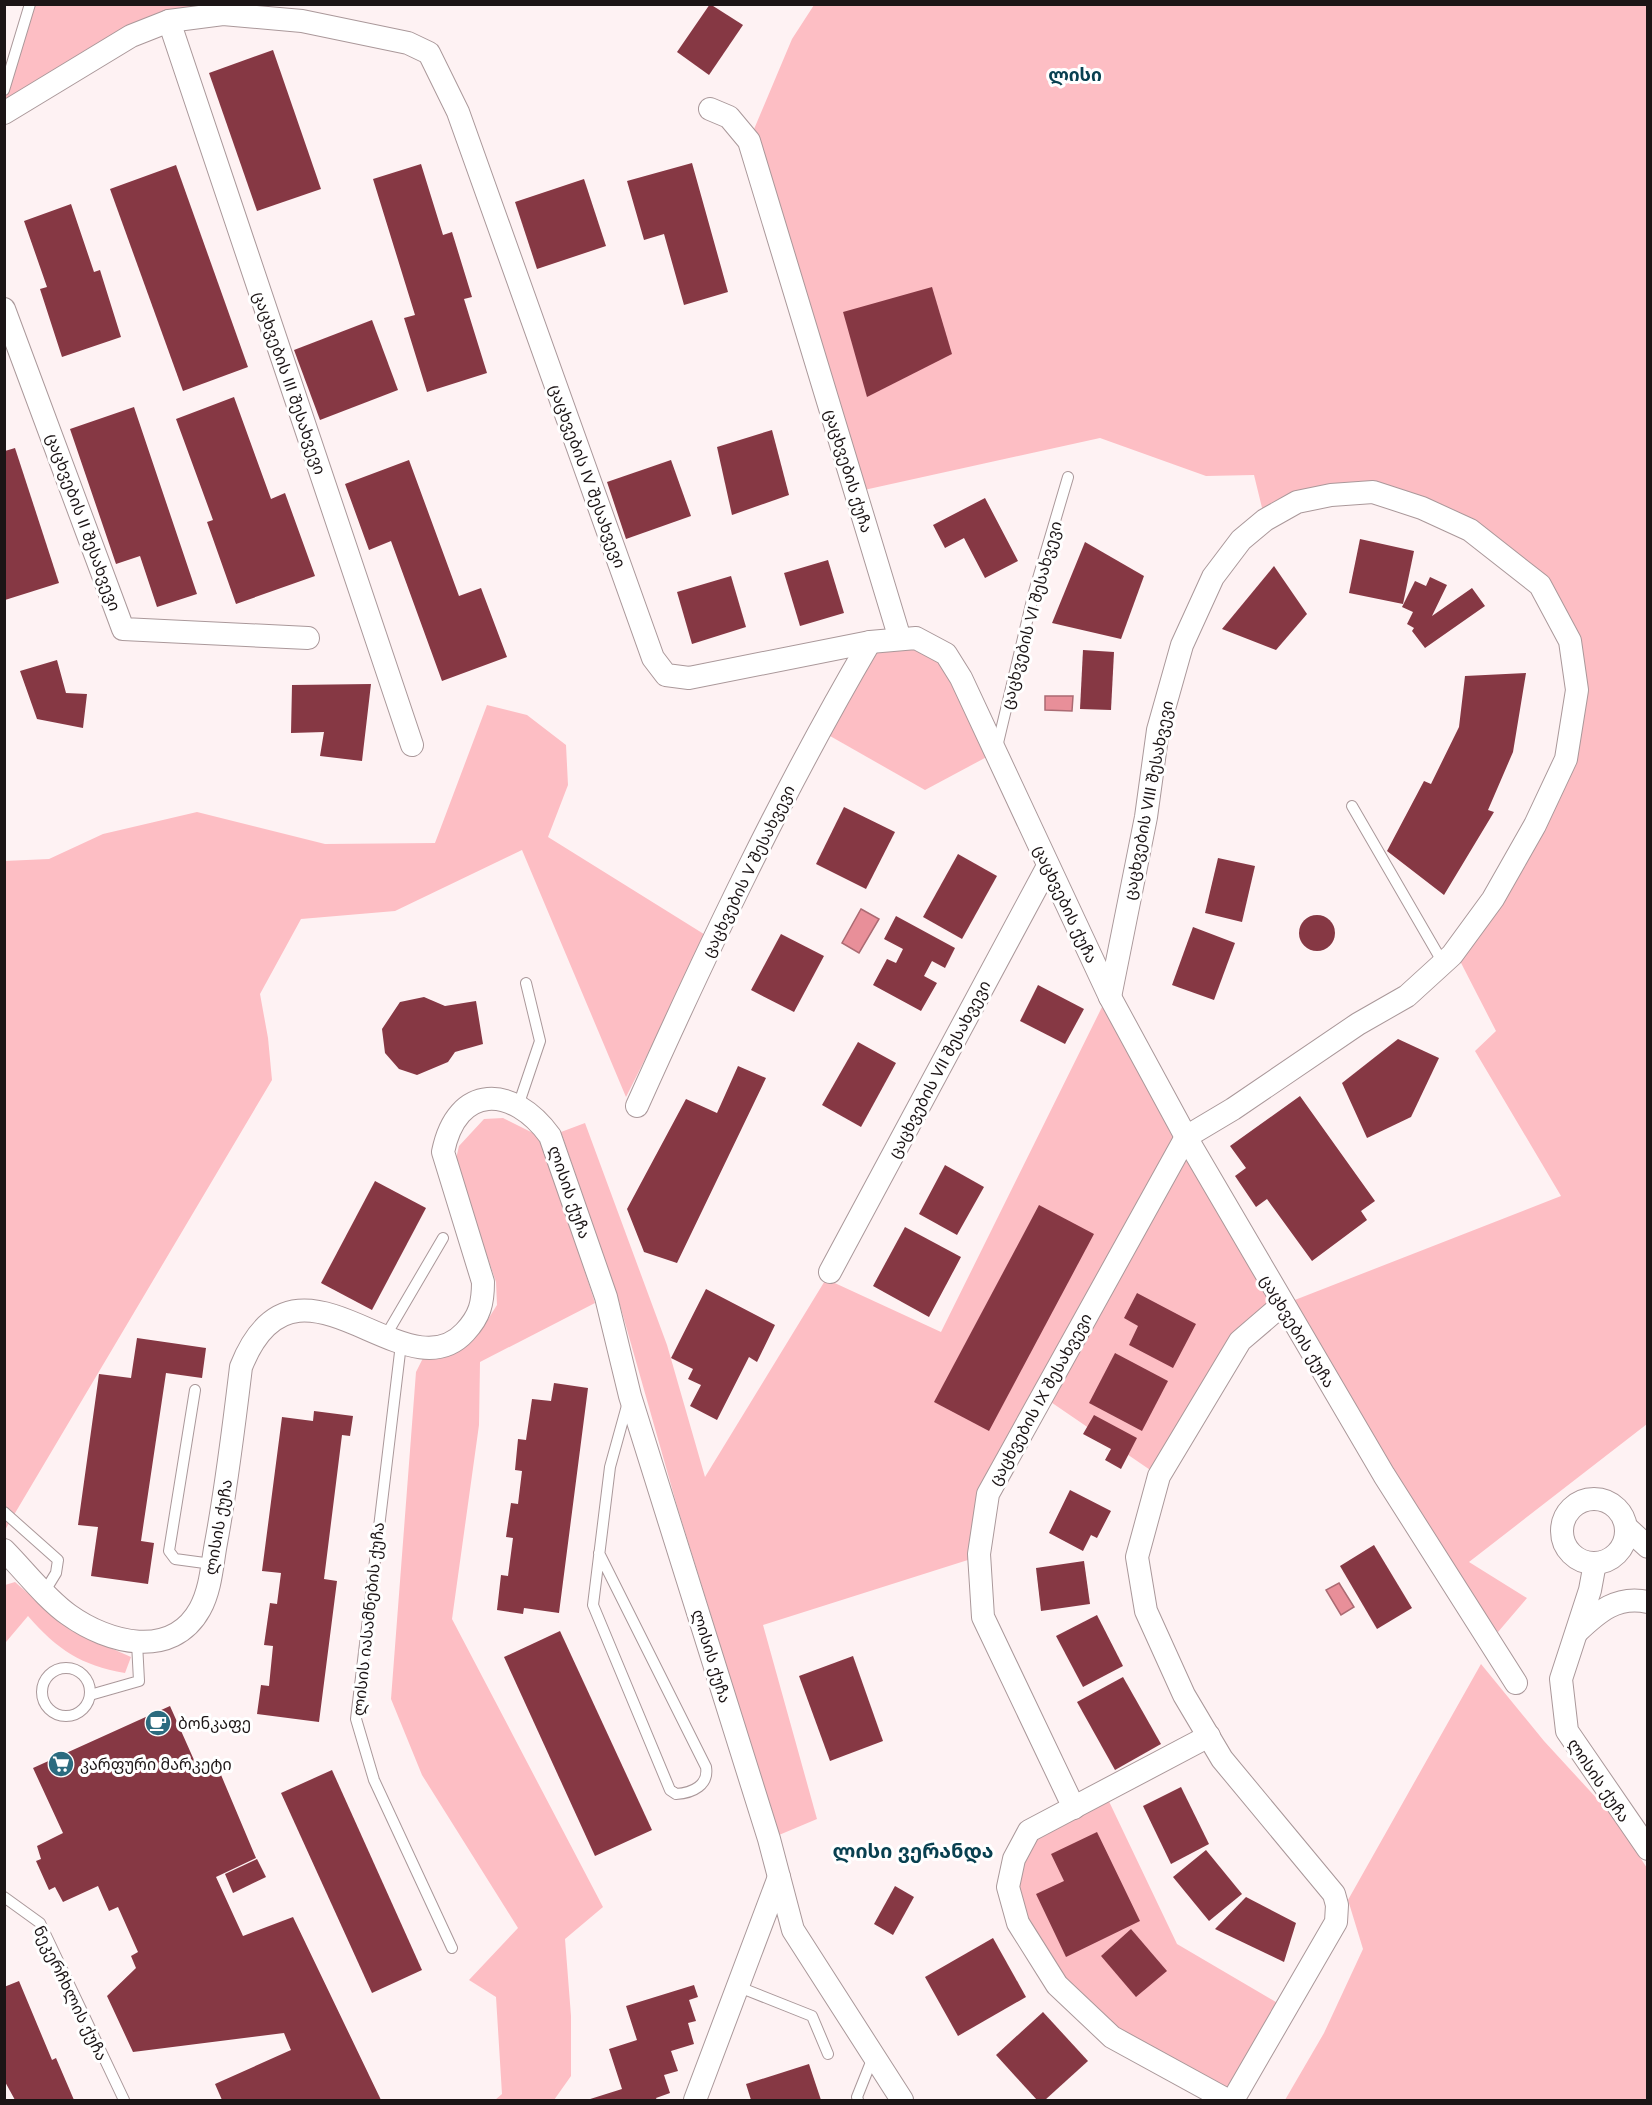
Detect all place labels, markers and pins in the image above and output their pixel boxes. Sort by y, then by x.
cafe icon: ბონკაფე [143,1708,173,1738]
place label: ბონკაფე [178,1715,251,1733]
supermarket icon: კარფური მარკეტი [46,1749,76,1779]
place label: კარფური მარკეტი [80,1756,232,1774]

